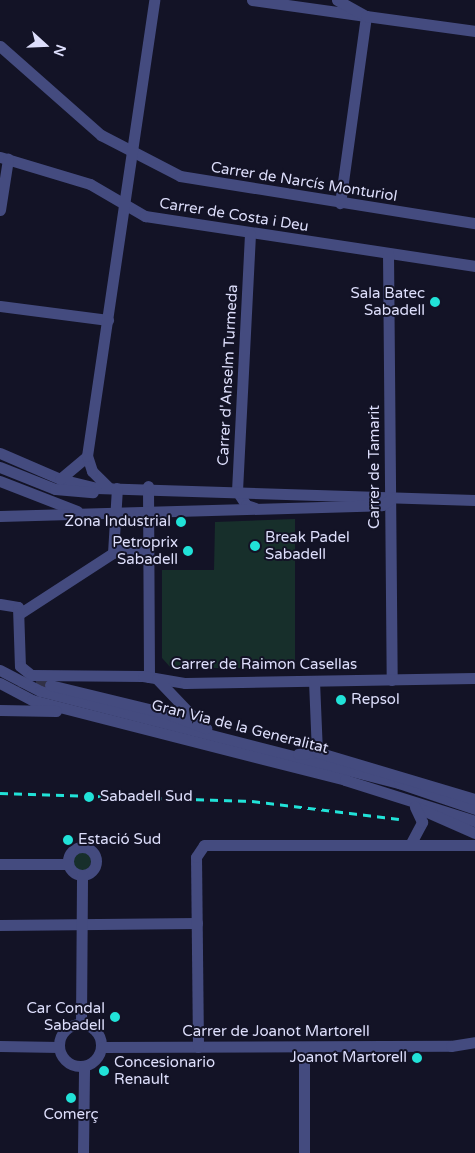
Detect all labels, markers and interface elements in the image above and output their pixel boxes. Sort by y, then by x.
north arrow [20,20,70,70]
text: N [50,42,69,58]
street label: Carrer de Narcís Monturiol [210,158,398,206]
street label: Carrer de Costa i Deu [158,194,310,236]
street label: Carrer d'Anselm Turmeda [214,284,242,466]
place label: Sala Batec Sabadell [351,284,425,319]
marker: Sala Batec Sabadell [429,296,441,308]
street label: Carrer de Tamarit [366,405,384,529]
place label: Zona Industrial [64,513,171,531]
marker: Zona Industrial [175,516,187,528]
place label: Break Padel Sabadell [265,528,350,563]
place label: Petroprix Sabadell [112,533,178,568]
marker: Break Padel Sabadell [249,540,261,552]
marker: Petroprix Sabadell [182,545,194,557]
street label: Carrer de Raimon Casellas [171,656,357,674]
place label: Repsol [351,691,400,709]
marker: Repsol [335,694,347,706]
street label: Gran Via de la Generalitat [150,696,330,758]
place label: Sabadell Sud [100,788,193,806]
marker: Sabadell Sud [82,790,96,804]
place label: Estació Sud [78,831,161,849]
marker: Estació Sud [62,834,74,846]
place label: Car Condal Sabadell [26,999,105,1034]
marker: Car Condal Sabadell [109,1011,121,1023]
street label: Carrer de Joanot Martorell [182,1023,370,1041]
place label: Joanot Martorell [290,1049,407,1067]
marker: Joanot Martorell [411,1052,423,1064]
place label: Concesionario Renault [114,1053,215,1088]
marker: Concesionario Renault [98,1065,110,1077]
marker: Comerç [65,1092,77,1104]
place label: Comerç [43,1106,99,1124]

